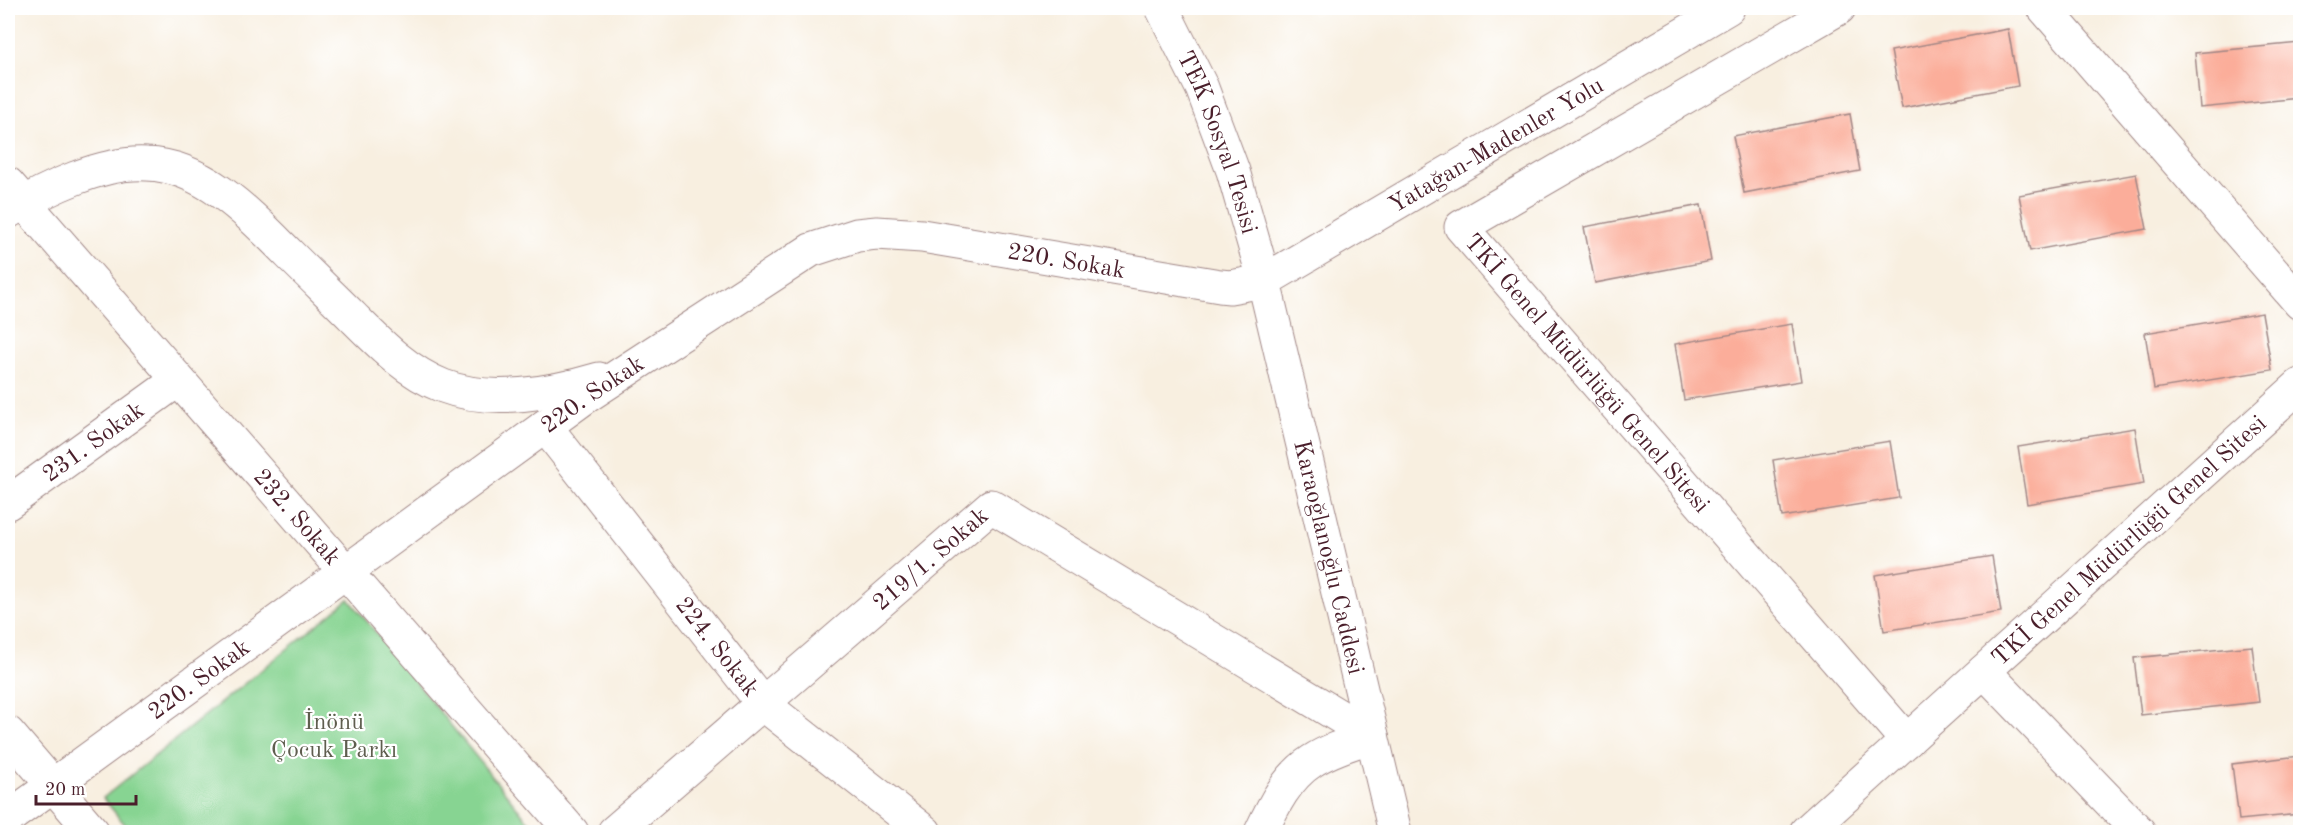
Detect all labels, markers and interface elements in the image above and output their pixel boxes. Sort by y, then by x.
street label: TEK Sosyal Tesisi [1172,48,1260,237]
street label: Yatağan-Madenler Yolu [1385,74,1608,219]
street label: TKİ Genel Müdürlüğü Genel Sitesi [1459,230,1713,518]
street label: 220. Sokak [1006,241,1127,284]
street label: 220. Sokak [537,352,649,439]
street label: 231. Sokak [39,399,149,488]
street label: TKİ Genel Müdürlüğü Genel Sitesi [1988,412,2272,671]
street label: Karaoğlanoğlu Caddesi [1288,438,1367,677]
street label: 232. Sokak [248,465,344,571]
street label: 219/1. Sokak [869,504,994,616]
street label: 224. Sokak [670,593,762,702]
street label: 220. Sokak [145,636,255,725]
park label: İnönü Çocuk Parkı [271,708,397,763]
scale bar [36,768,136,806]
text: 20 m [45,781,85,799]

